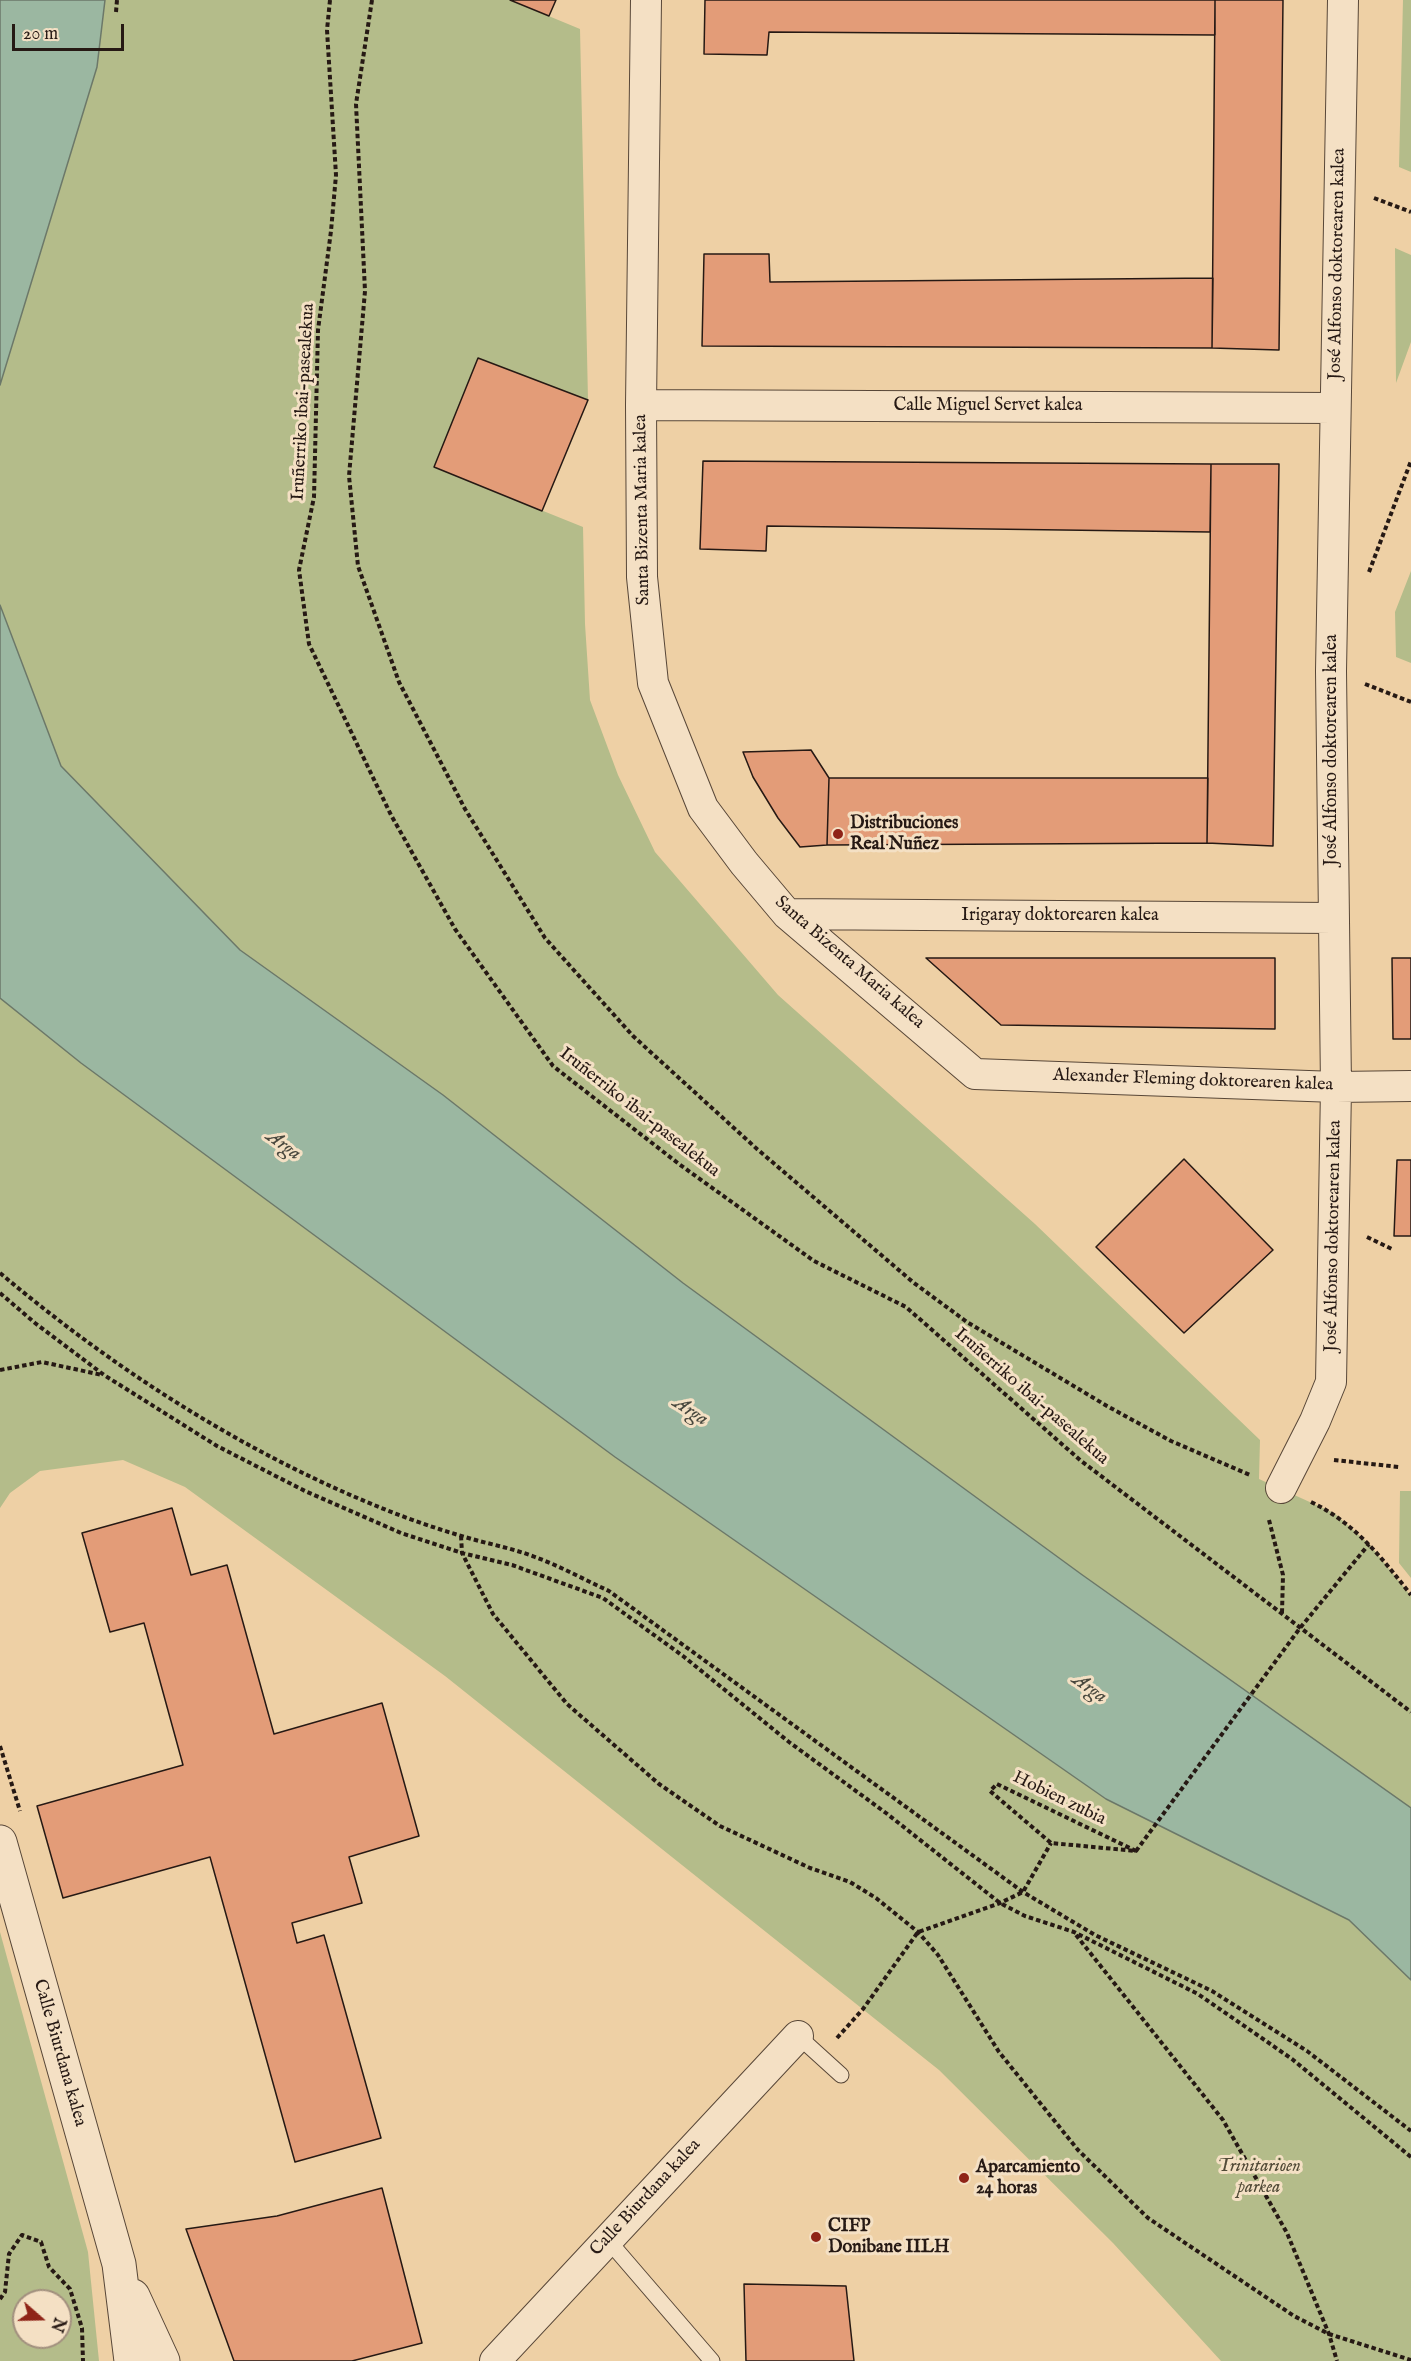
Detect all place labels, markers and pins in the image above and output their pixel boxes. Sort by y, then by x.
place label: Distribuciones Real Nuñez [850,813,958,856]
marker: Distribuciones Real Nuñez [831,827,845,841]
place label: Aparcamiento 24 horas [976,2157,1080,2200]
marker: Aparcamiento 24 horas [957,2171,971,2185]
place label: CIFP Donibane IILH [828,2216,949,2258]
marker: CIFP Donibane IILH [809,2230,823,2244]

